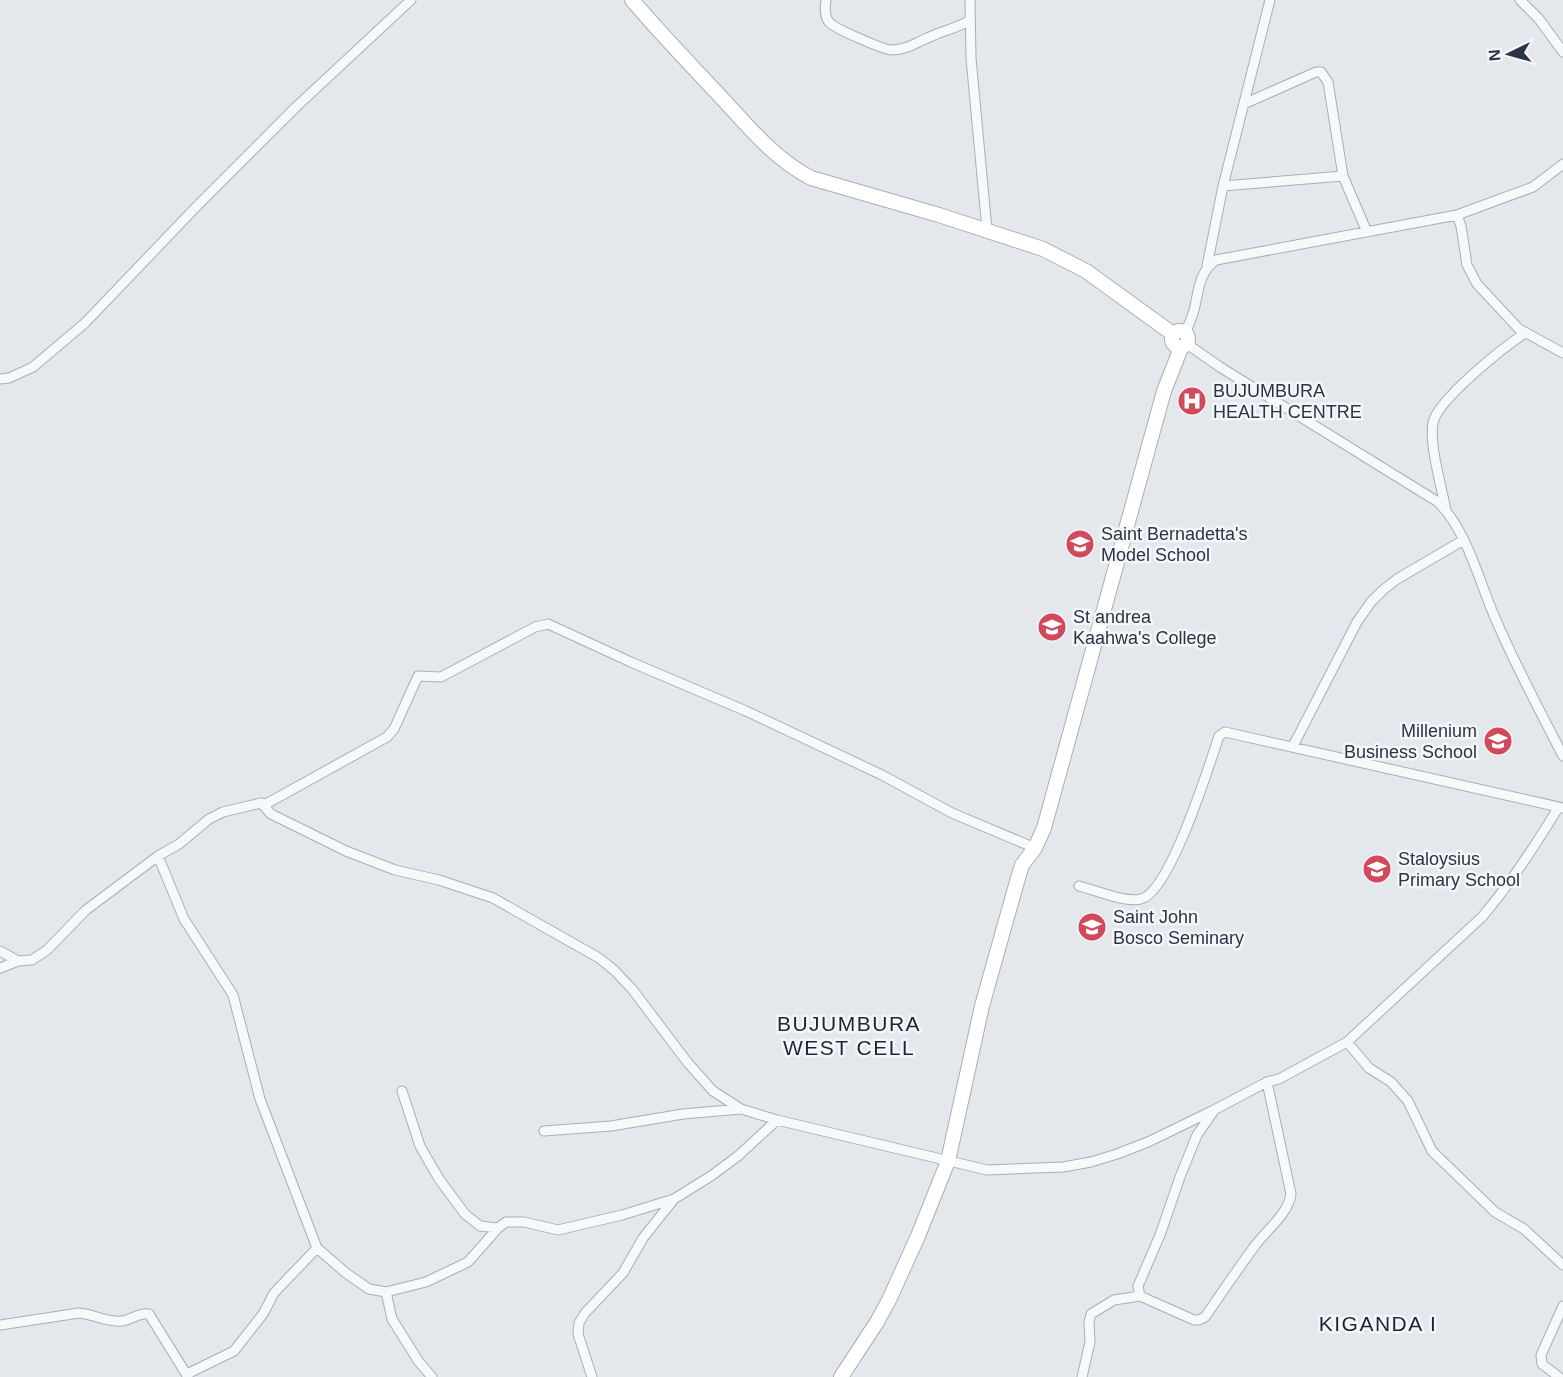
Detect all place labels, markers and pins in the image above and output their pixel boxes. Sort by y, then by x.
place label: BUJUMBURA HEALTH CENTRE [1213,381,1362,422]
hospital icon: BUJUMBURA HEALTH CENTRE [1176,385,1208,417]
place label: Saint Bernadetta's Model School [1101,524,1248,565]
school or university icon: Saint Bernadetta's Model School [1064,528,1096,560]
place label: St andrea Kaahwa's College [1073,607,1217,648]
school or university icon: St andrea Kaahwa's College [1036,611,1068,643]
place label: Millenium Business School [1344,721,1477,762]
school or university icon: Millenium Business School [1482,725,1514,757]
place label: Staloysius Primary School [1398,849,1520,890]
school or university icon: Staloysius Primary School [1361,853,1393,885]
place label: Saint John Bosco Seminary [1113,907,1244,948]
school or university icon: Saint John Bosco Seminary [1076,911,1108,943]

